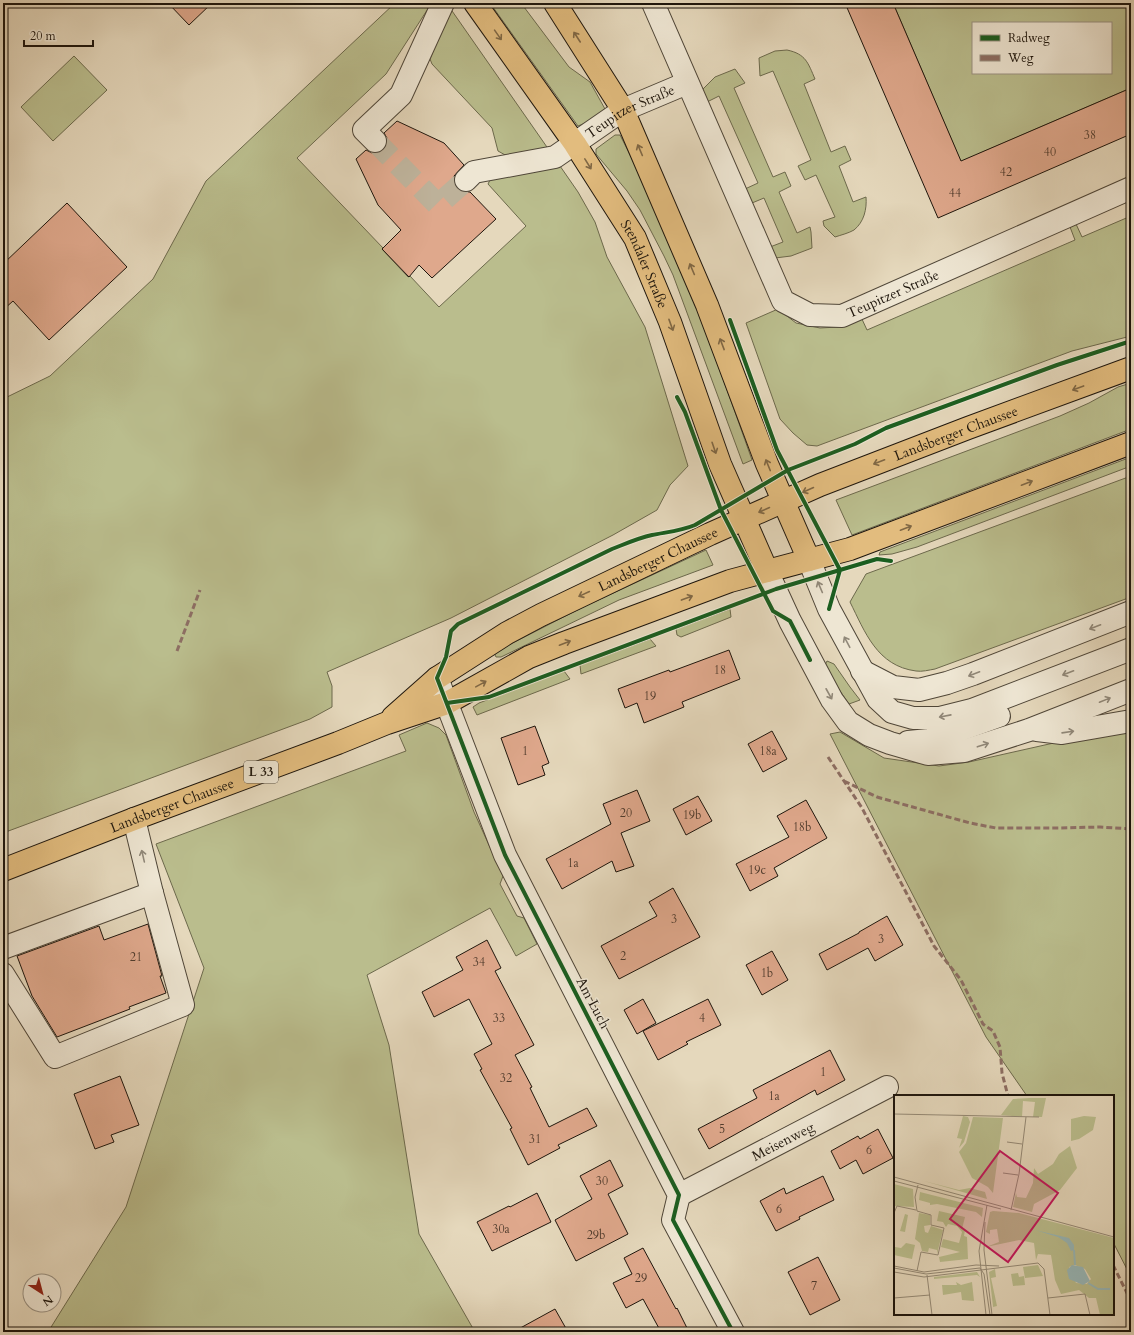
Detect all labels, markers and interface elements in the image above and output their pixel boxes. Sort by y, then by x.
scale bar [24,22,93,48]
legend [972,22,1112,74]
text: 20 m [30,28,57,44]
one-way arrow [494,29,502,40]
text: Radweg [1008,30,1050,46]
one-way arrow [573,31,581,42]
text: Weg [1007,50,1034,66]
street label: Teupitzer Straße [582,80,677,143]
house number: 38 [1084,127,1096,143]
one-way arrow [636,144,644,156]
house number: 40 [1044,144,1056,160]
one-way arrow [584,158,592,169]
house number: 42 [1000,164,1012,180]
house number: 44 [949,185,961,201]
street label: Stendaler Straße [616,216,673,311]
one-way arrow [687,263,695,275]
street label: Teupitzer Straße [844,265,942,322]
one-way arrow [668,319,676,331]
one-way arrow [717,338,725,350]
one-way arrow [1072,384,1084,392]
street label: Landsberger Chaussee [891,401,1021,465]
one-way arrow [711,442,719,454]
one-way arrow [873,458,885,466]
one-way arrow [763,460,771,472]
one-way arrow [1021,478,1033,486]
one-way arrow [803,487,815,494]
one-way arrow [758,507,770,514]
street label: Landsberger Chaussee [595,522,721,596]
one-way arrow [899,524,911,532]
one-way arrow [815,581,823,593]
one-way arrow [578,591,590,598]
one-way arrow [681,593,693,601]
one-way arrow [1089,623,1101,631]
one-way arrow [843,636,850,648]
one-way arrow [559,638,571,646]
house number: 18 [714,662,726,678]
one-way arrow [1063,669,1075,677]
one-way arrow [968,670,980,678]
one-way arrow [474,680,486,687]
house number: 19 [644,688,656,704]
one-way arrow [825,688,833,700]
one-way arrow [1098,696,1110,704]
one-way arrow [939,713,952,721]
one-way arrow [1061,728,1074,736]
one-way arrow [976,741,989,748]
house number: 1 [522,743,528,759]
house number: 18a [759,743,778,759]
road number: L 33 [244,761,278,783]
street label: Landsberger Chaussee [107,773,237,837]
house number: 20 [620,805,632,821]
house number: 19b [683,807,701,823]
house number: 18b [793,819,811,835]
one-way arrow [139,850,146,863]
house number: 1a [567,855,579,871]
house number: 19c [748,862,766,878]
house number: 3 [671,911,677,927]
house number: 3 [878,931,884,947]
house number: 2 [620,948,626,964]
house number: 21 [130,949,142,965]
house number: 34 [473,954,485,970]
house number: 1b [761,965,773,981]
street label: Am Luch [572,974,615,1032]
house number: 33 [493,1010,505,1026]
house number: 4 [699,1010,705,1026]
house number: 1 [820,1064,826,1080]
house number: 32 [500,1070,512,1086]
house number: 1a [768,1088,780,1104]
inset map [894,1095,1114,1315]
street label: Meisenweg [748,1117,817,1165]
house number: 5 [719,1121,725,1137]
house number: 31 [529,1131,541,1147]
house number: 6 [866,1142,872,1158]
house number: 30 [596,1173,608,1189]
house number: 6 [776,1201,782,1217]
house number: 30a [492,1221,511,1237]
house number: 29b [587,1227,605,1243]
house number: 29 [635,1270,647,1286]
north arrow [22,1273,62,1313]
house number: 7 [811,1278,817,1294]
text: N [39,1292,56,1310]

